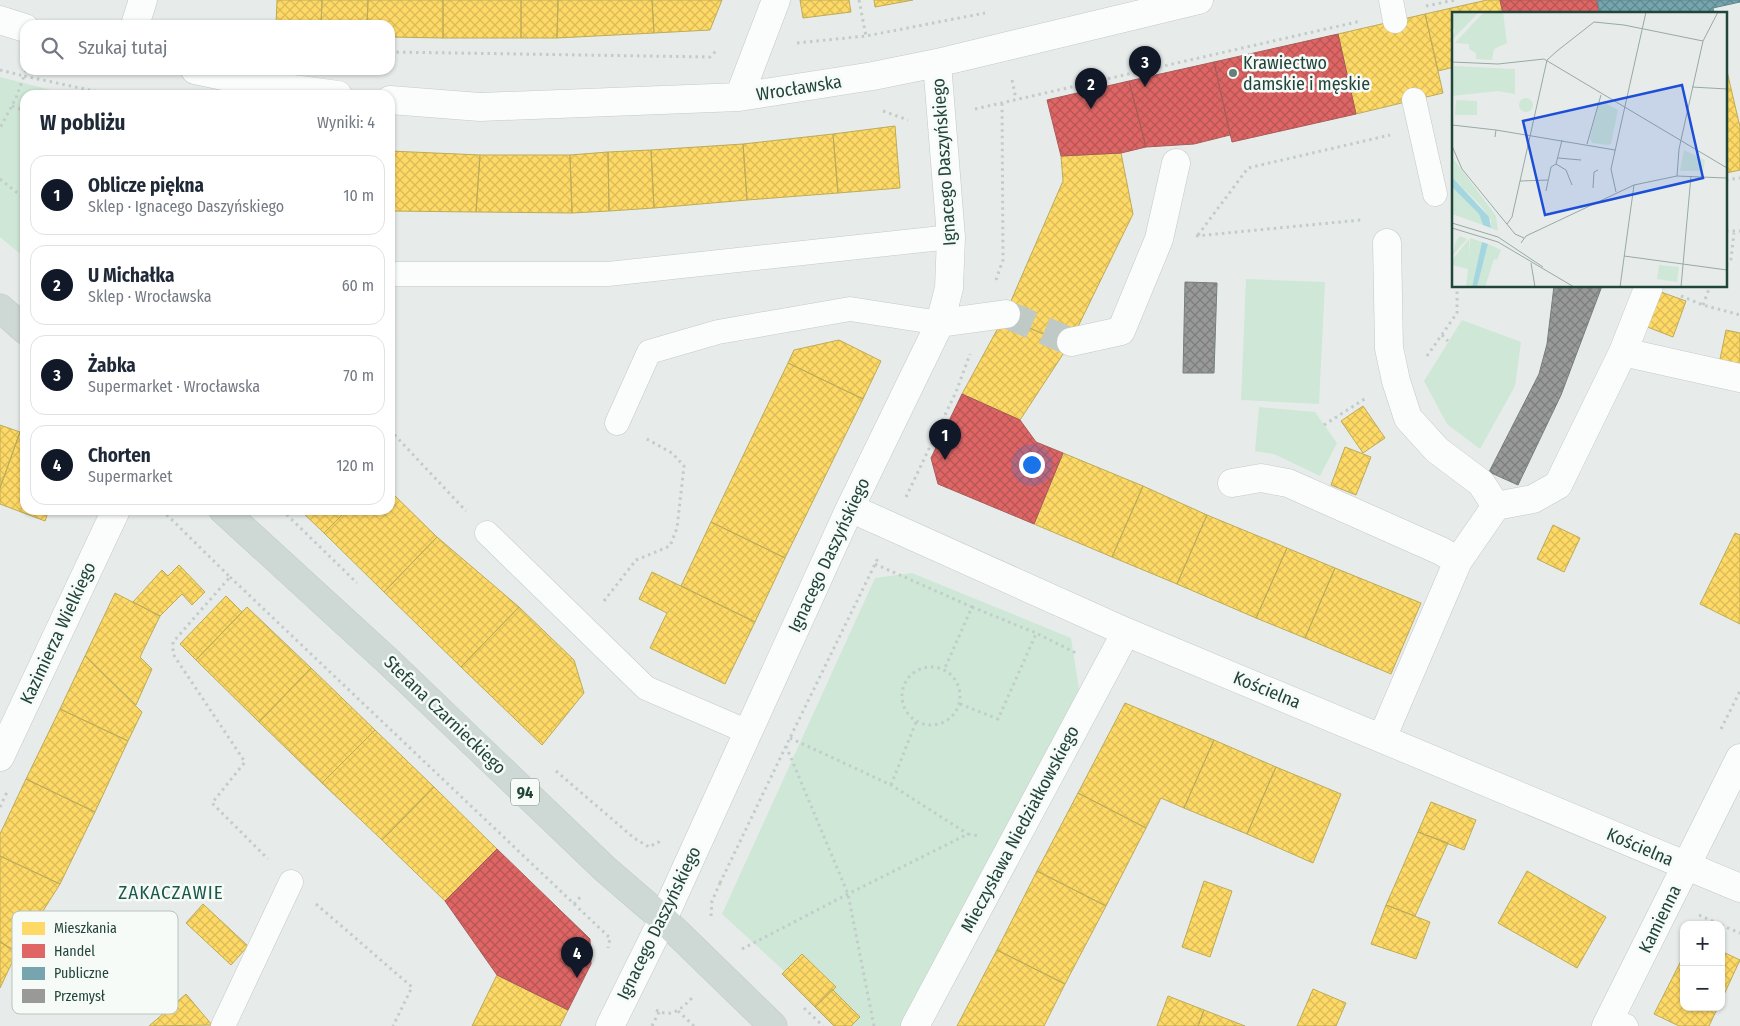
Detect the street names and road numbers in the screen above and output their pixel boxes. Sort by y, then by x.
street label: Wrocławska [755,70,844,106]
street label: Ignacego Daszyńskiego [927,77,961,247]
street label: Ignacego Daszyńskiego [784,474,874,636]
street label: Kazimierza Wielkiego [15,558,101,708]
street label: Stefana Czarnieckiego [379,651,511,779]
street label: Kościelna [1230,667,1304,713]
street label: Mieczysława Niedziałkowskiego [956,722,1084,936]
road number: 94 [511,779,539,806]
street label: Kościelna [1603,823,1677,871]
street label: Ignacego Daszyńskiego [612,843,706,1003]
street label: Kamienna [1634,881,1686,957]

